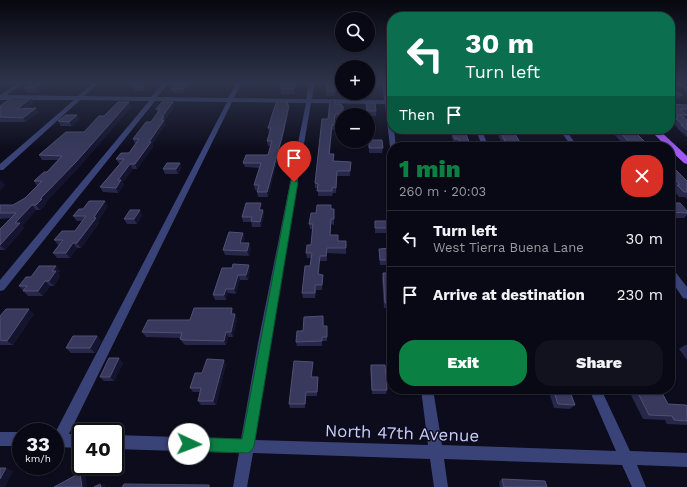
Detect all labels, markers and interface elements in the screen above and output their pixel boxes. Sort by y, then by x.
map controls [335,12,375,148]
button: search [335,12,375,52]
text: 30 m [465,27,534,60]
icon: left [399,28,451,80]
button: + [335,60,375,100]
text: Turn left [465,61,540,82]
icon: arrive [443,104,465,126]
text: Then [399,106,435,124]
button: − [335,108,375,148]
pin [277,141,311,182]
icon: arrive [283,147,305,169]
text: 1 min [399,155,461,183]
button: close [621,155,663,197]
text: 260 m · 20:03 [399,184,486,199]
text: Turn left [433,222,497,240]
icon: left [399,228,421,250]
text: 30 m [626,230,663,248]
text: West Tierra Buena Lane [433,240,584,255]
icon: arrive [399,284,421,306]
text: Arrive at destination [433,286,585,304]
text: 230 m [617,286,663,304]
button: Exit [399,340,527,386]
button: Share [535,340,663,386]
street label: North 47th Avenue [325,420,479,446]
speed limit sign: 40 [72,423,124,475]
position arrow [168,423,210,465]
text: 33 [26,432,50,456]
text: km/h [25,453,51,464]

